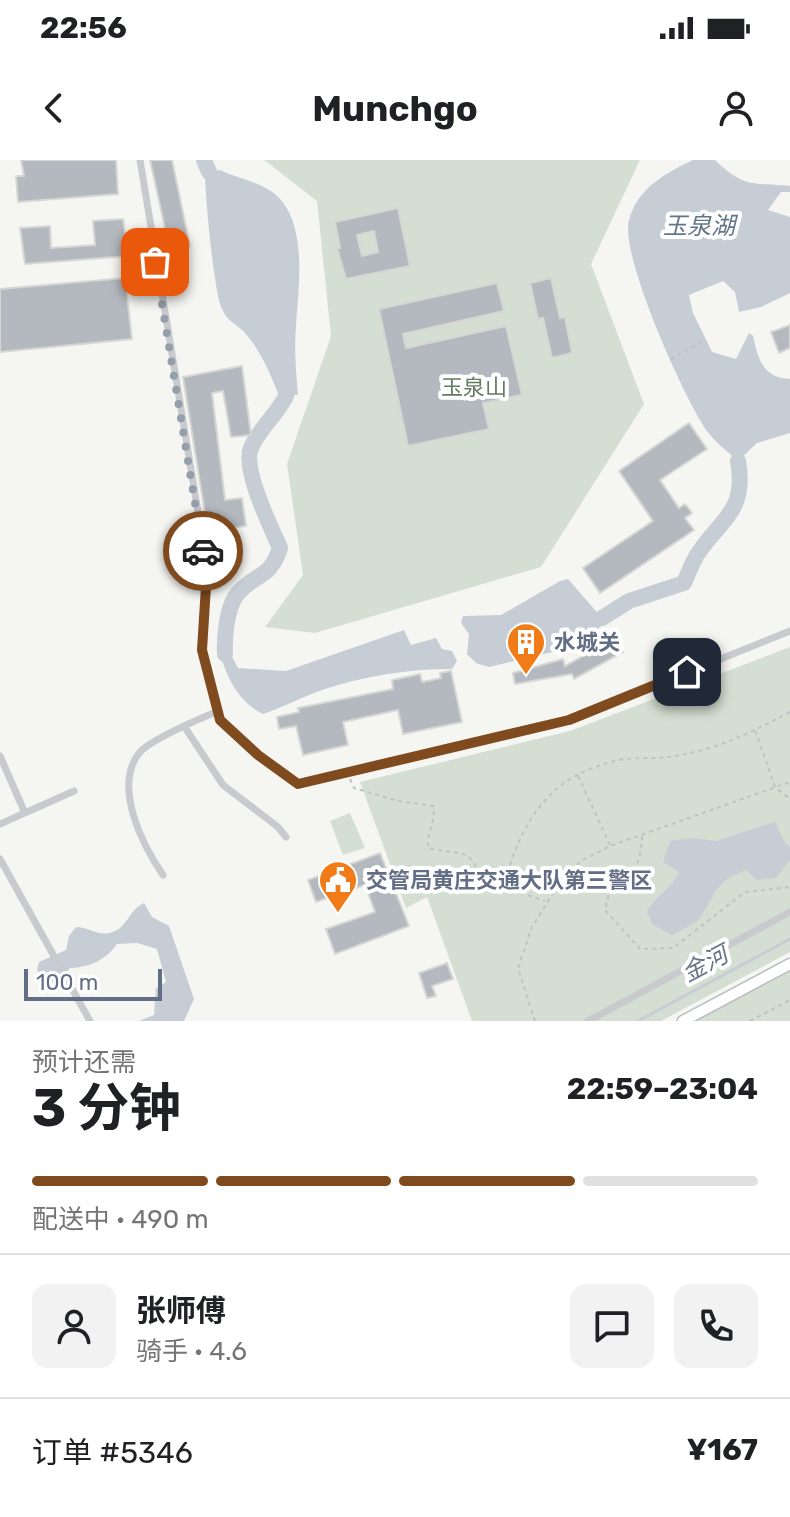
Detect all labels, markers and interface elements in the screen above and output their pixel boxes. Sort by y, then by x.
text: 22:56 [40,10,127,46]
icon: back [32,86,76,130]
icon: person [714,86,758,130]
text: Munchgo [312,87,478,130]
water label: 玉泉湖 [663,212,739,240]
pin [121,228,189,296]
icon: bag [133,240,177,284]
park label: 玉泉山 [441,374,507,401]
courier [163,511,243,591]
icon: car [181,529,225,573]
building icon: 水城关 [505,621,547,676]
place label: 水城关 [554,629,620,656]
pin [653,638,721,706]
icon: home [665,650,709,694]
public building icon: 交管局黄庄交通大队第三警区 [317,859,359,914]
place label: 交管局黄庄交通大队第三警区 [366,867,652,894]
water label: 金河 [677,938,736,988]
scale bar [24,965,162,1001]
text: 100 m [36,969,98,996]
text: 预计还需 [32,1047,136,1078]
text: 22:59–23:04 [567,1071,758,1107]
text: 3 分钟 [32,1077,181,1139]
text: 配送中 · 490 m [32,1204,209,1235]
button: person [32,1284,116,1368]
button: chat [570,1284,654,1368]
button: phone [674,1284,758,1368]
text: 张师傅 [136,1293,226,1329]
text: 骑手 · 4.6 [136,1336,247,1367]
text: ¥167 [687,1432,758,1468]
text: 订单 #5346 [32,1435,193,1471]

